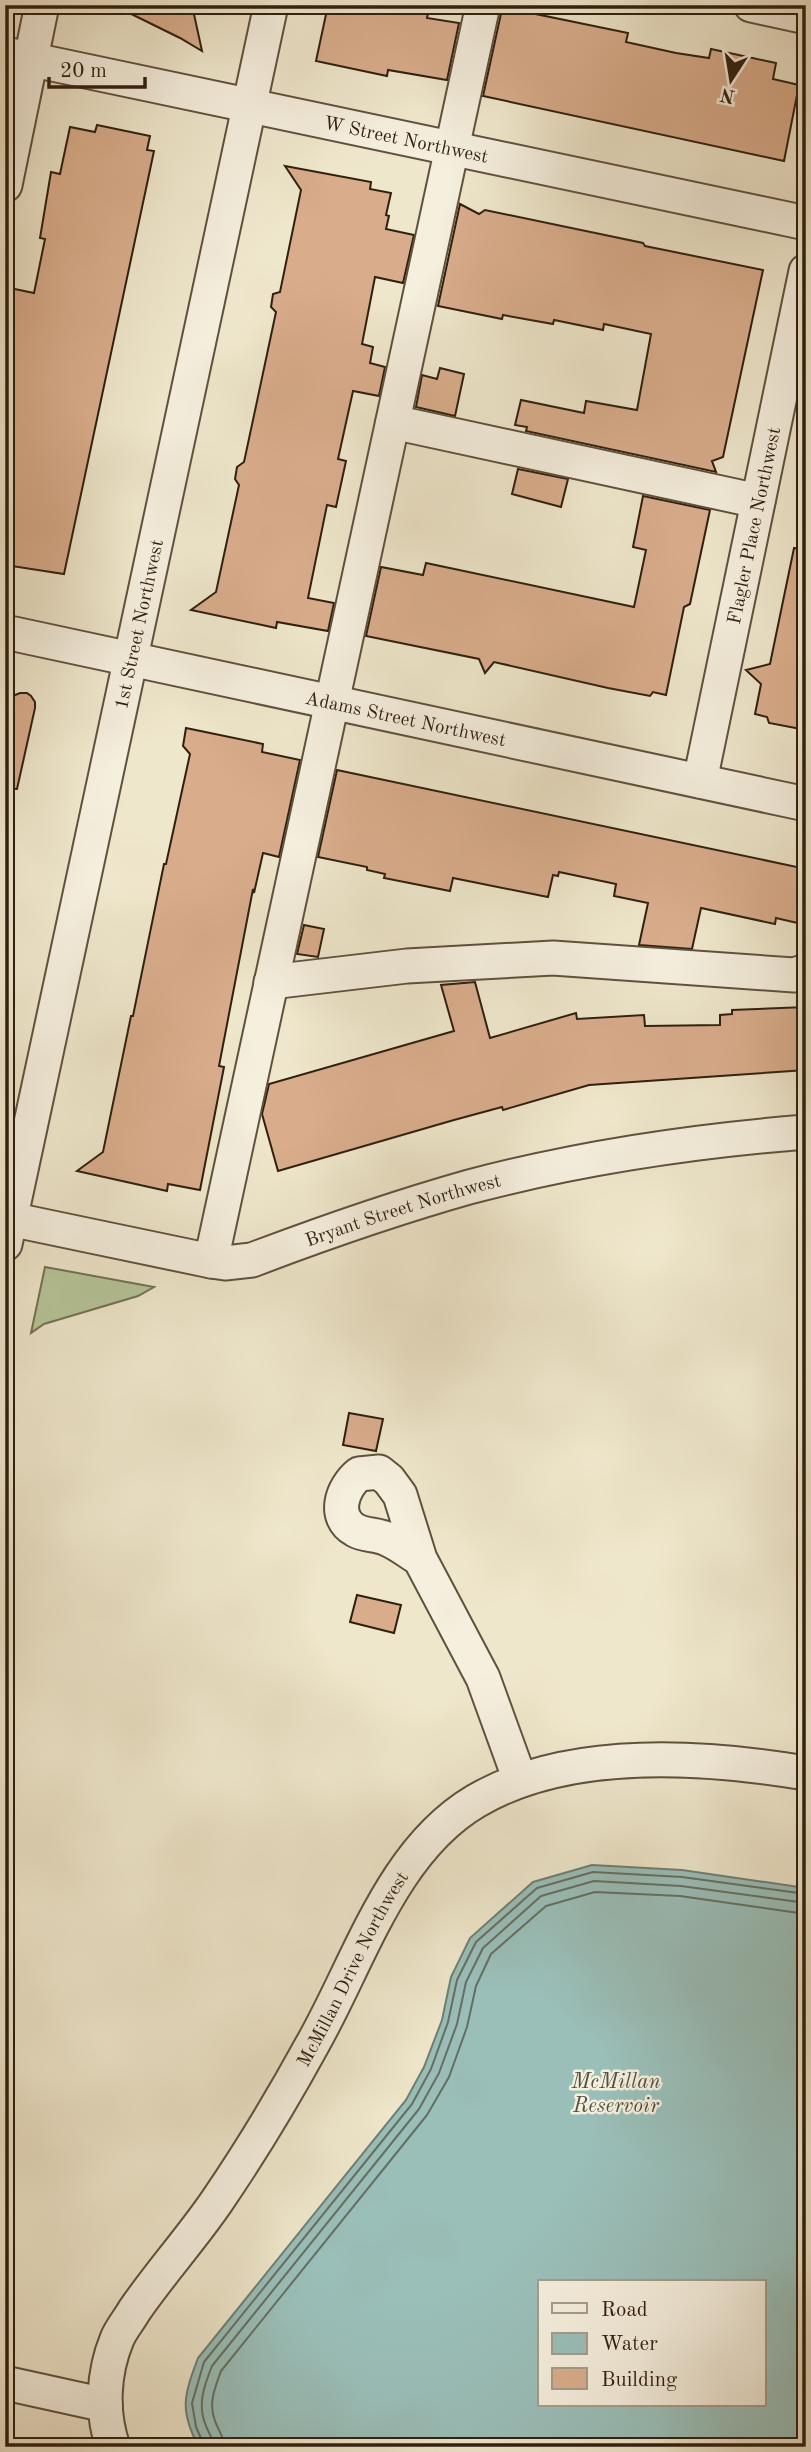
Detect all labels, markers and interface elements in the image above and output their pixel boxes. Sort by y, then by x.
scale bar [49,46,145,90]
north arrow [696,46,766,116]
text: 20 m [60,61,107,82]
text: N [718,83,737,105]
street label: W Street Northwest [322,114,490,168]
street label: Flagler Place Northwest [726,426,785,626]
street label: 1st Street Northwest [113,538,168,711]
street label: Adams Street Northwest [303,690,507,751]
street label: Bryant Street Northwest [303,1172,503,1251]
street label: McMillan Drive Northwest [295,1869,413,2071]
water label: McMillan Reservoir [571,2072,660,2117]
legend [538,2280,766,2406]
text: Road [601,2300,648,2321]
text: Water [601,2334,658,2355]
text: Building [601,2370,678,2391]

